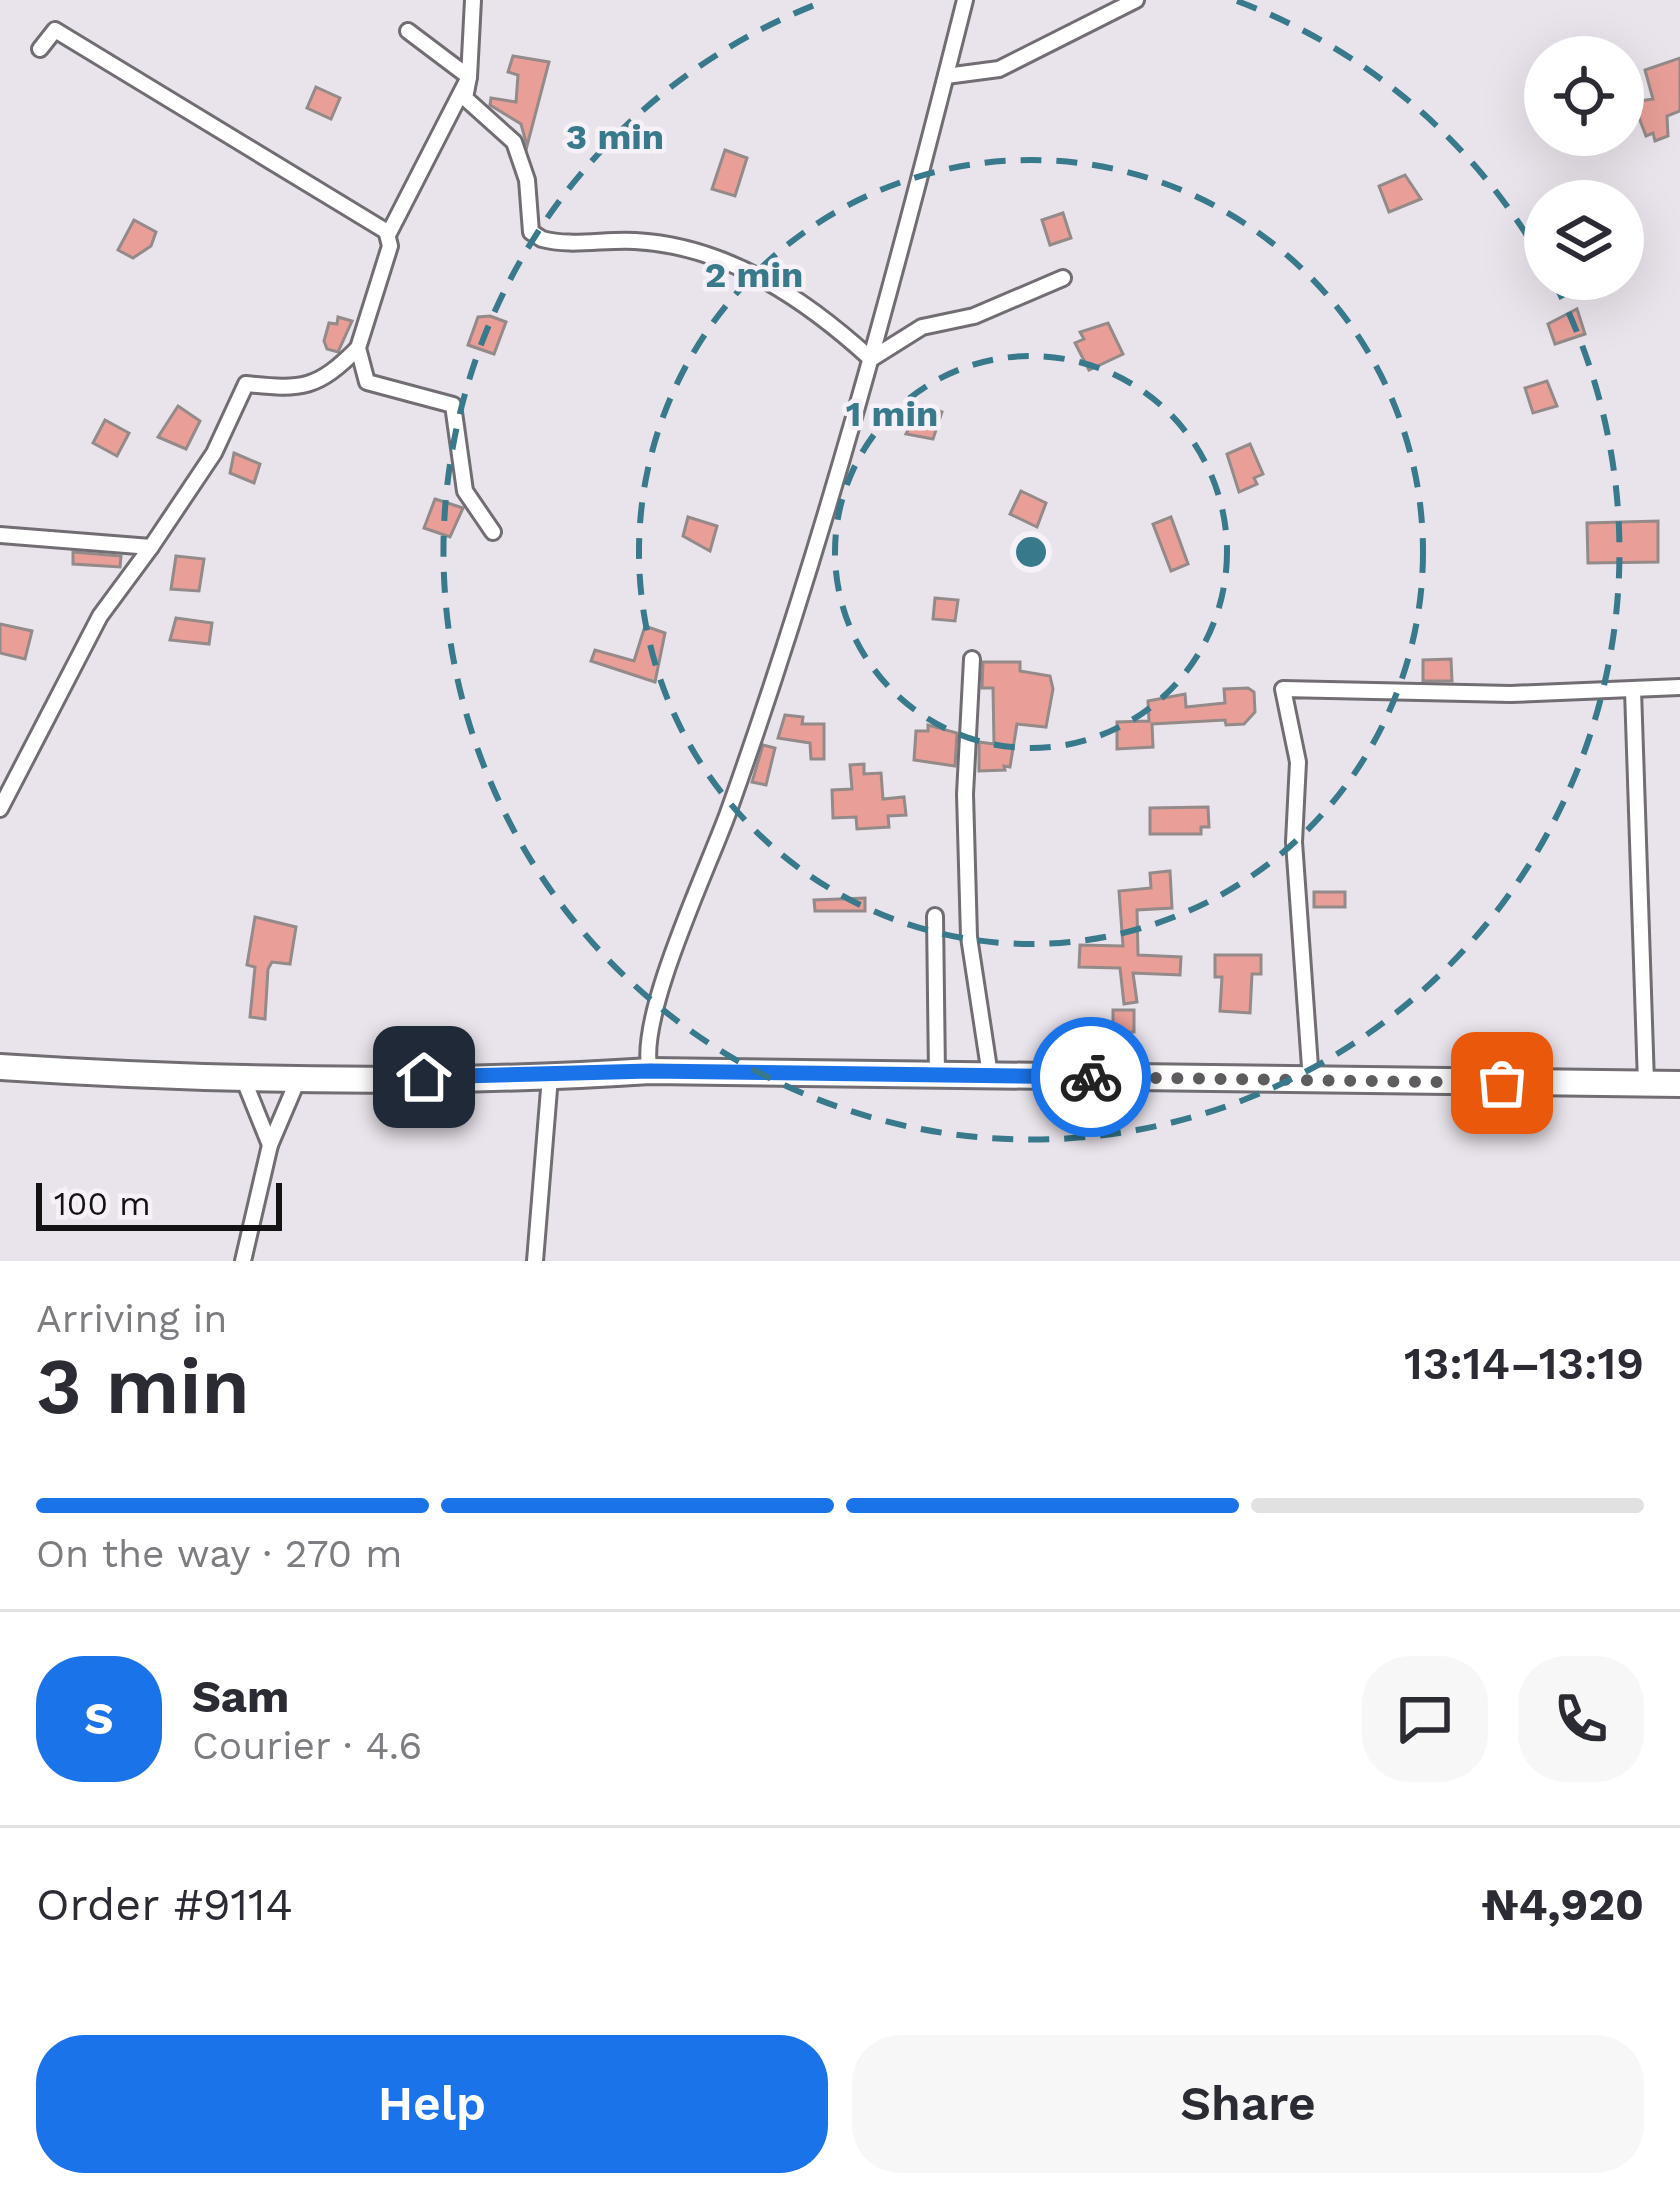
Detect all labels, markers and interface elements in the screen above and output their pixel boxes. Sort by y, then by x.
map controls [1524,36,1644,300]
button: locate [1524,36,1644,156]
text: 3 min [566,116,664,158]
button: layers [1524,180,1644,300]
text: 2 min [705,254,803,296]
text: 1 min [846,393,938,435]
centre of rings [1010,531,1052,573]
courier [1031,1017,1151,1137]
pin [373,1026,475,1128]
pin [1451,1032,1553,1134]
icon: home [391,1044,457,1110]
icon: bike [1058,1044,1124,1110]
icon: bag [1469,1050,1535,1116]
scale bar [36,1177,282,1230]
text: 100 m [54,1184,151,1223]
text: Arriving in [36,1296,227,1341]
text: 13:14–13:19 [1404,1337,1644,1390]
text: 3 min [36,1340,250,1432]
text: On the way · 270 m [36,1531,403,1576]
button: chat [1362,1656,1488,1782]
button: phone [1518,1656,1644,1782]
text: Sam [192,1670,289,1723]
text: S [84,1692,114,1745]
text: Courier · 4.6 [192,1723,422,1768]
text: Order #9114 [36,1878,293,1931]
text: ₦4,920 [1482,1878,1644,1931]
button: Help [36,2035,828,2173]
button: Share [852,2035,1644,2173]

